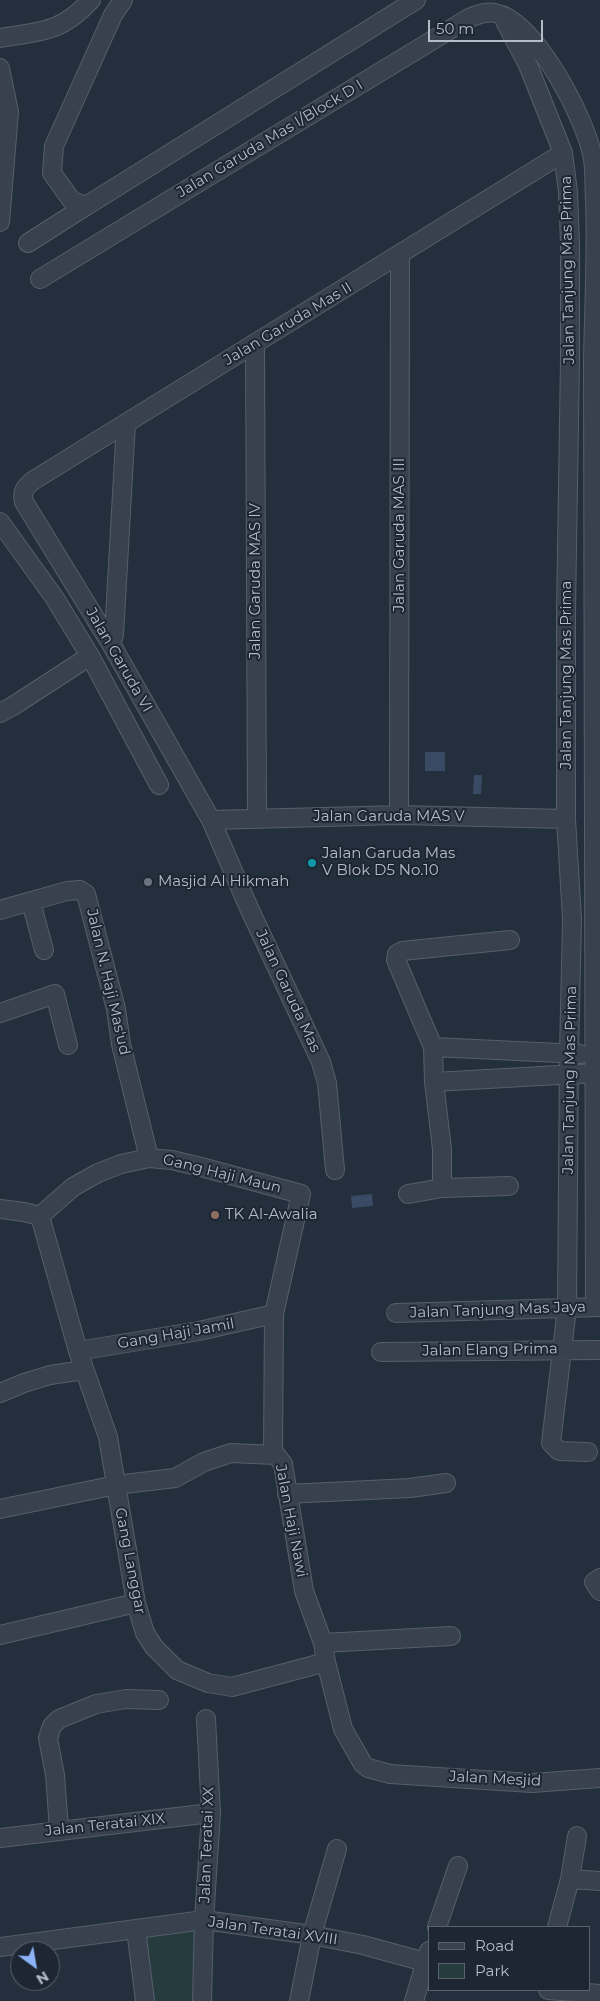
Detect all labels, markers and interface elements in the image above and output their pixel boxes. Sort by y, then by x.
scale bar [430,10,545,42]
text: 50 m [436,19,474,38]
street label: Jalan Garuda Mas I/Block D I [174,76,366,202]
street label: Jalan Tanjung Mas Prima [557,176,579,364]
street label: Jalan Garuda Mas II [221,279,355,369]
street label: Jalan Garuda MAS III [391,458,409,612]
street label: Jalan Garuda MAS IV [247,503,265,659]
street label: Jalan Tanjung Mas Prima [558,581,576,769]
street label: Jalan Garuda VI [82,605,156,715]
street label: Jalan Garuda MAS V [313,808,465,826]
place label: Jalan Garuda Mas V Blok D5 No.10 [322,845,455,880]
marker: Jalan Garuda Mas V Blok D5 No.10 [306,857,318,869]
place label: Masjid Al Hikmah [158,873,289,891]
marker: Masjid Al Hikmah [142,876,154,888]
street label: Jalan N. Haji Mas'ud [82,907,134,1057]
street label: Jalan Garuda Mas [252,927,324,1055]
street label: Jalan Tanjung Mas Prima [559,986,581,1174]
street label: Gang Haji Maun [161,1151,283,1197]
place label: TK Al-Awalia [225,1206,318,1224]
marker: TK Al-Awalia [209,1209,221,1221]
street label: Jalan Tanjung Mas Jaya [410,1298,586,1322]
street label: Gang Haji Jamil [116,1315,236,1353]
street label: Jalan Elang Prima [422,1340,558,1360]
street label: Jalan Haji Nawi [271,1463,311,1579]
street label: Gang Langgar [111,1506,149,1616]
street label: Jalan Mesjid [448,1768,542,1790]
street label: Jalan Teratai XX [196,1787,218,1903]
street label: Jalan Teratai XIX [44,1810,166,1840]
street label: Jalan Teratai XVIII [207,1913,339,1949]
legend [428,1926,590,1991]
text: Road [475,1936,514,1955]
north arrow [10,1941,60,1991]
text: Park [475,1961,509,1980]
text: N [33,1967,52,1989]

